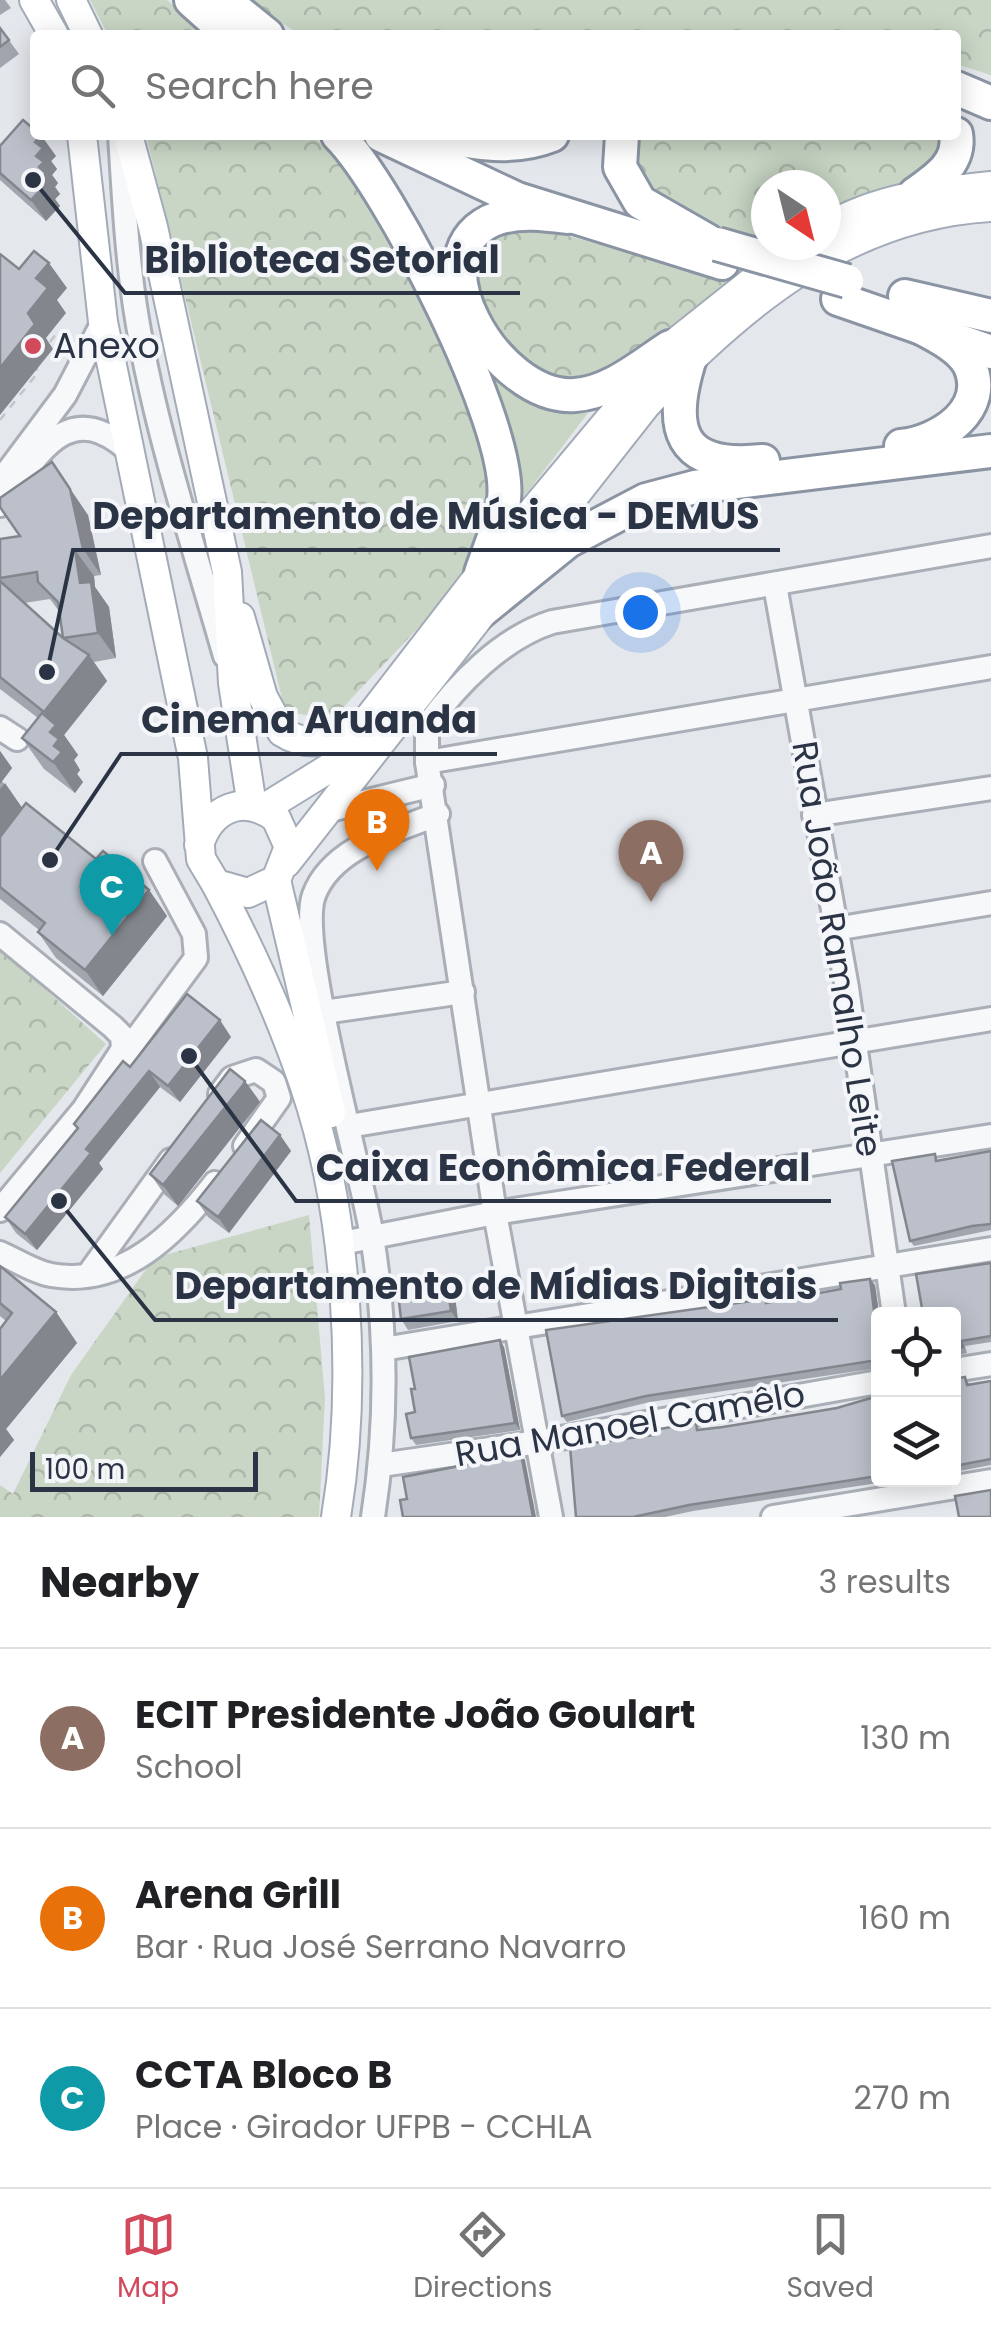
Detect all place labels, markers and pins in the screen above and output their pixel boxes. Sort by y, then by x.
callout: Biblioteca Setorial [125,225,520,293]
place label: Anexo [53,321,160,370]
marker: Anexo [22,335,44,357]
callout: Departamento de Música - DEMUS [73,482,780,550]
callout: Cinema Aruanda [121,686,497,754]
pin: B [344,788,410,871]
pin: A [618,820,684,902]
pin: C [80,854,144,936]
callout: Caixa Econômica Federal [296,1133,831,1201]
callout: Departamento de Mídias Digitais [155,1252,838,1320]

